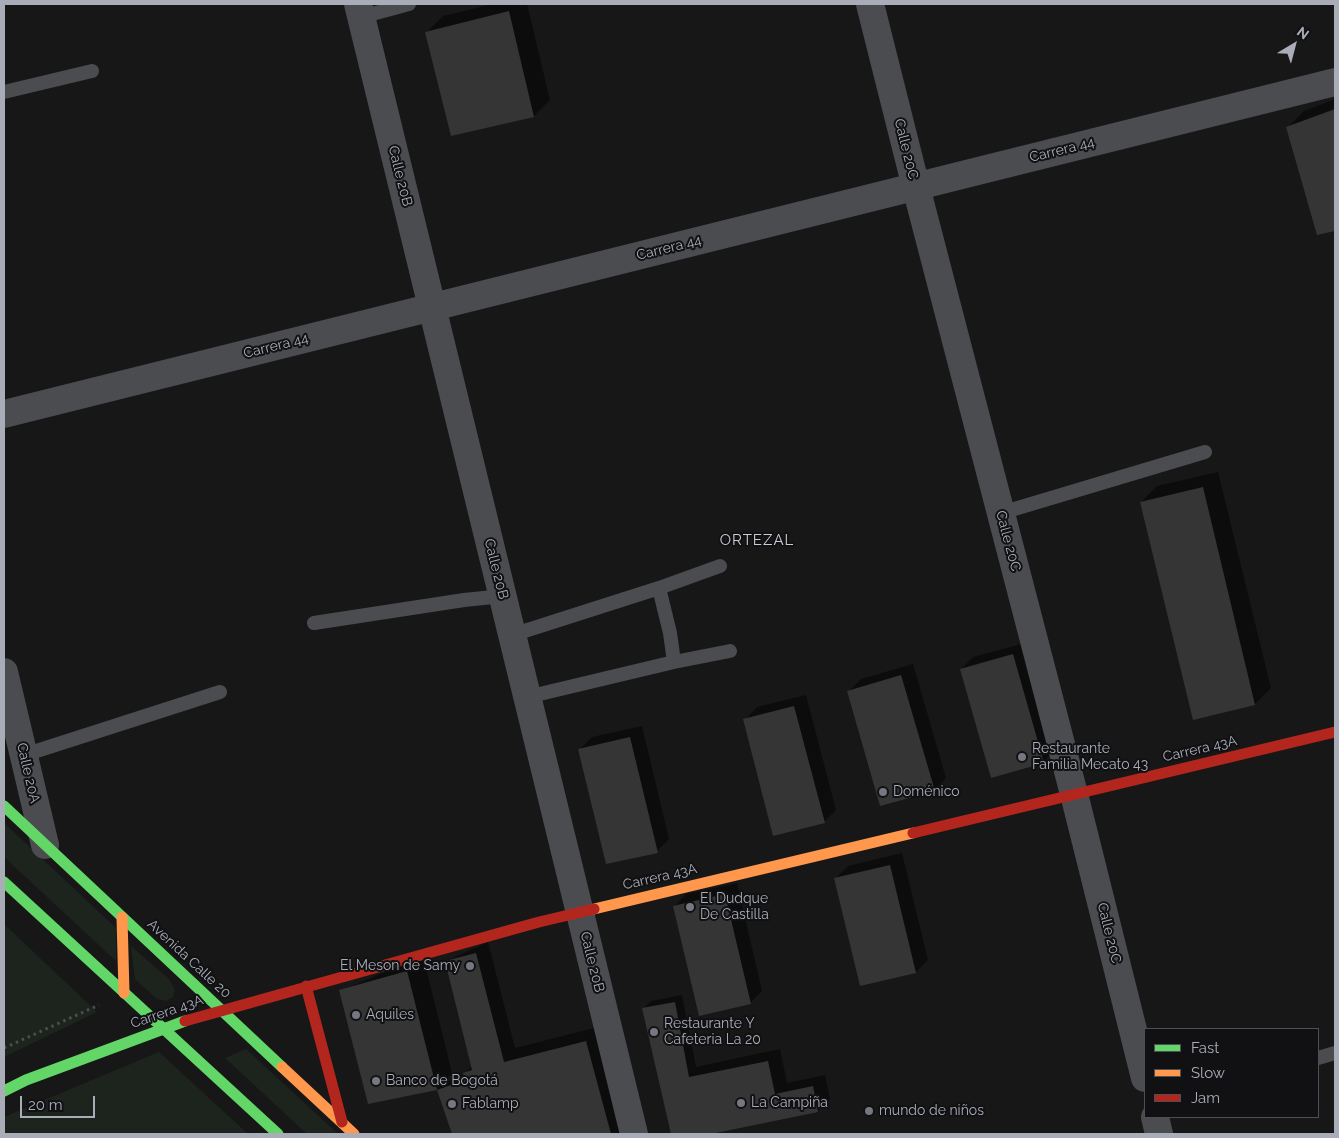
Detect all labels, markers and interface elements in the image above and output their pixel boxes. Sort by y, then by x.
north arrow [1269,20,1319,70]
text: N [1294,23,1312,43]
street label: Calle 20C [890,117,922,181]
street label: Carrera 44 [1028,134,1096,166]
street label: Calle 20B [384,144,416,208]
street label: Carrera 44 [635,232,703,264]
street label: Carrera 44 [242,330,310,362]
street label: Calle 20C [992,509,1024,573]
district label: ORTEZAL [719,531,795,549]
street label: Calle 20B [480,537,512,601]
street label: Carrera 43A [1161,732,1239,766]
street label: Calle 20A [13,741,43,805]
place label: Restaurante Familia Mecato 43 [1032,741,1148,774]
marker: Restaurante Familia Mecato 43 [1016,751,1028,763]
place label: Doménico [893,784,960,800]
marker: Doménico [877,786,889,798]
street label: Carrera 43A [621,860,699,894]
place label: El Dudque De Castilla [700,891,769,924]
marker: El Dudque De Castilla [684,901,696,913]
street label: Calle 20C [1093,901,1125,965]
street label: Avenida Calle 20 [144,916,234,1002]
street label: Calle 20B [576,930,608,994]
place label: El Meson de Samy [340,958,460,974]
marker: El Meson de Samy [464,960,476,972]
street label: Carrera 43A [128,992,206,1032]
place label: Aquiles [366,1007,414,1023]
marker: Aquiles [350,1009,362,1021]
place label: Restaurante Y Cafeteria La 20 [664,1016,761,1048]
marker: Restaurante Y Cafeteria La 20 [648,1026,660,1038]
legend [1144,1028,1319,1118]
text: Fast [1191,1039,1219,1057]
text: Slow [1191,1064,1225,1082]
place label: Banco de Bogotá [386,1073,498,1089]
marker: Banco de Bogotá [370,1075,382,1087]
scale bar [22,1086,98,1118]
text: Jam [1191,1089,1220,1107]
place label: La Campiña [751,1095,828,1111]
text: 20 m [28,1096,63,1114]
place label: Fablamp [462,1096,519,1112]
marker: La Campiña [735,1097,747,1109]
marker: Fablamp [446,1098,458,1110]
place label: mundo de niños [879,1103,984,1119]
marker: mundo de niños [863,1105,875,1117]

